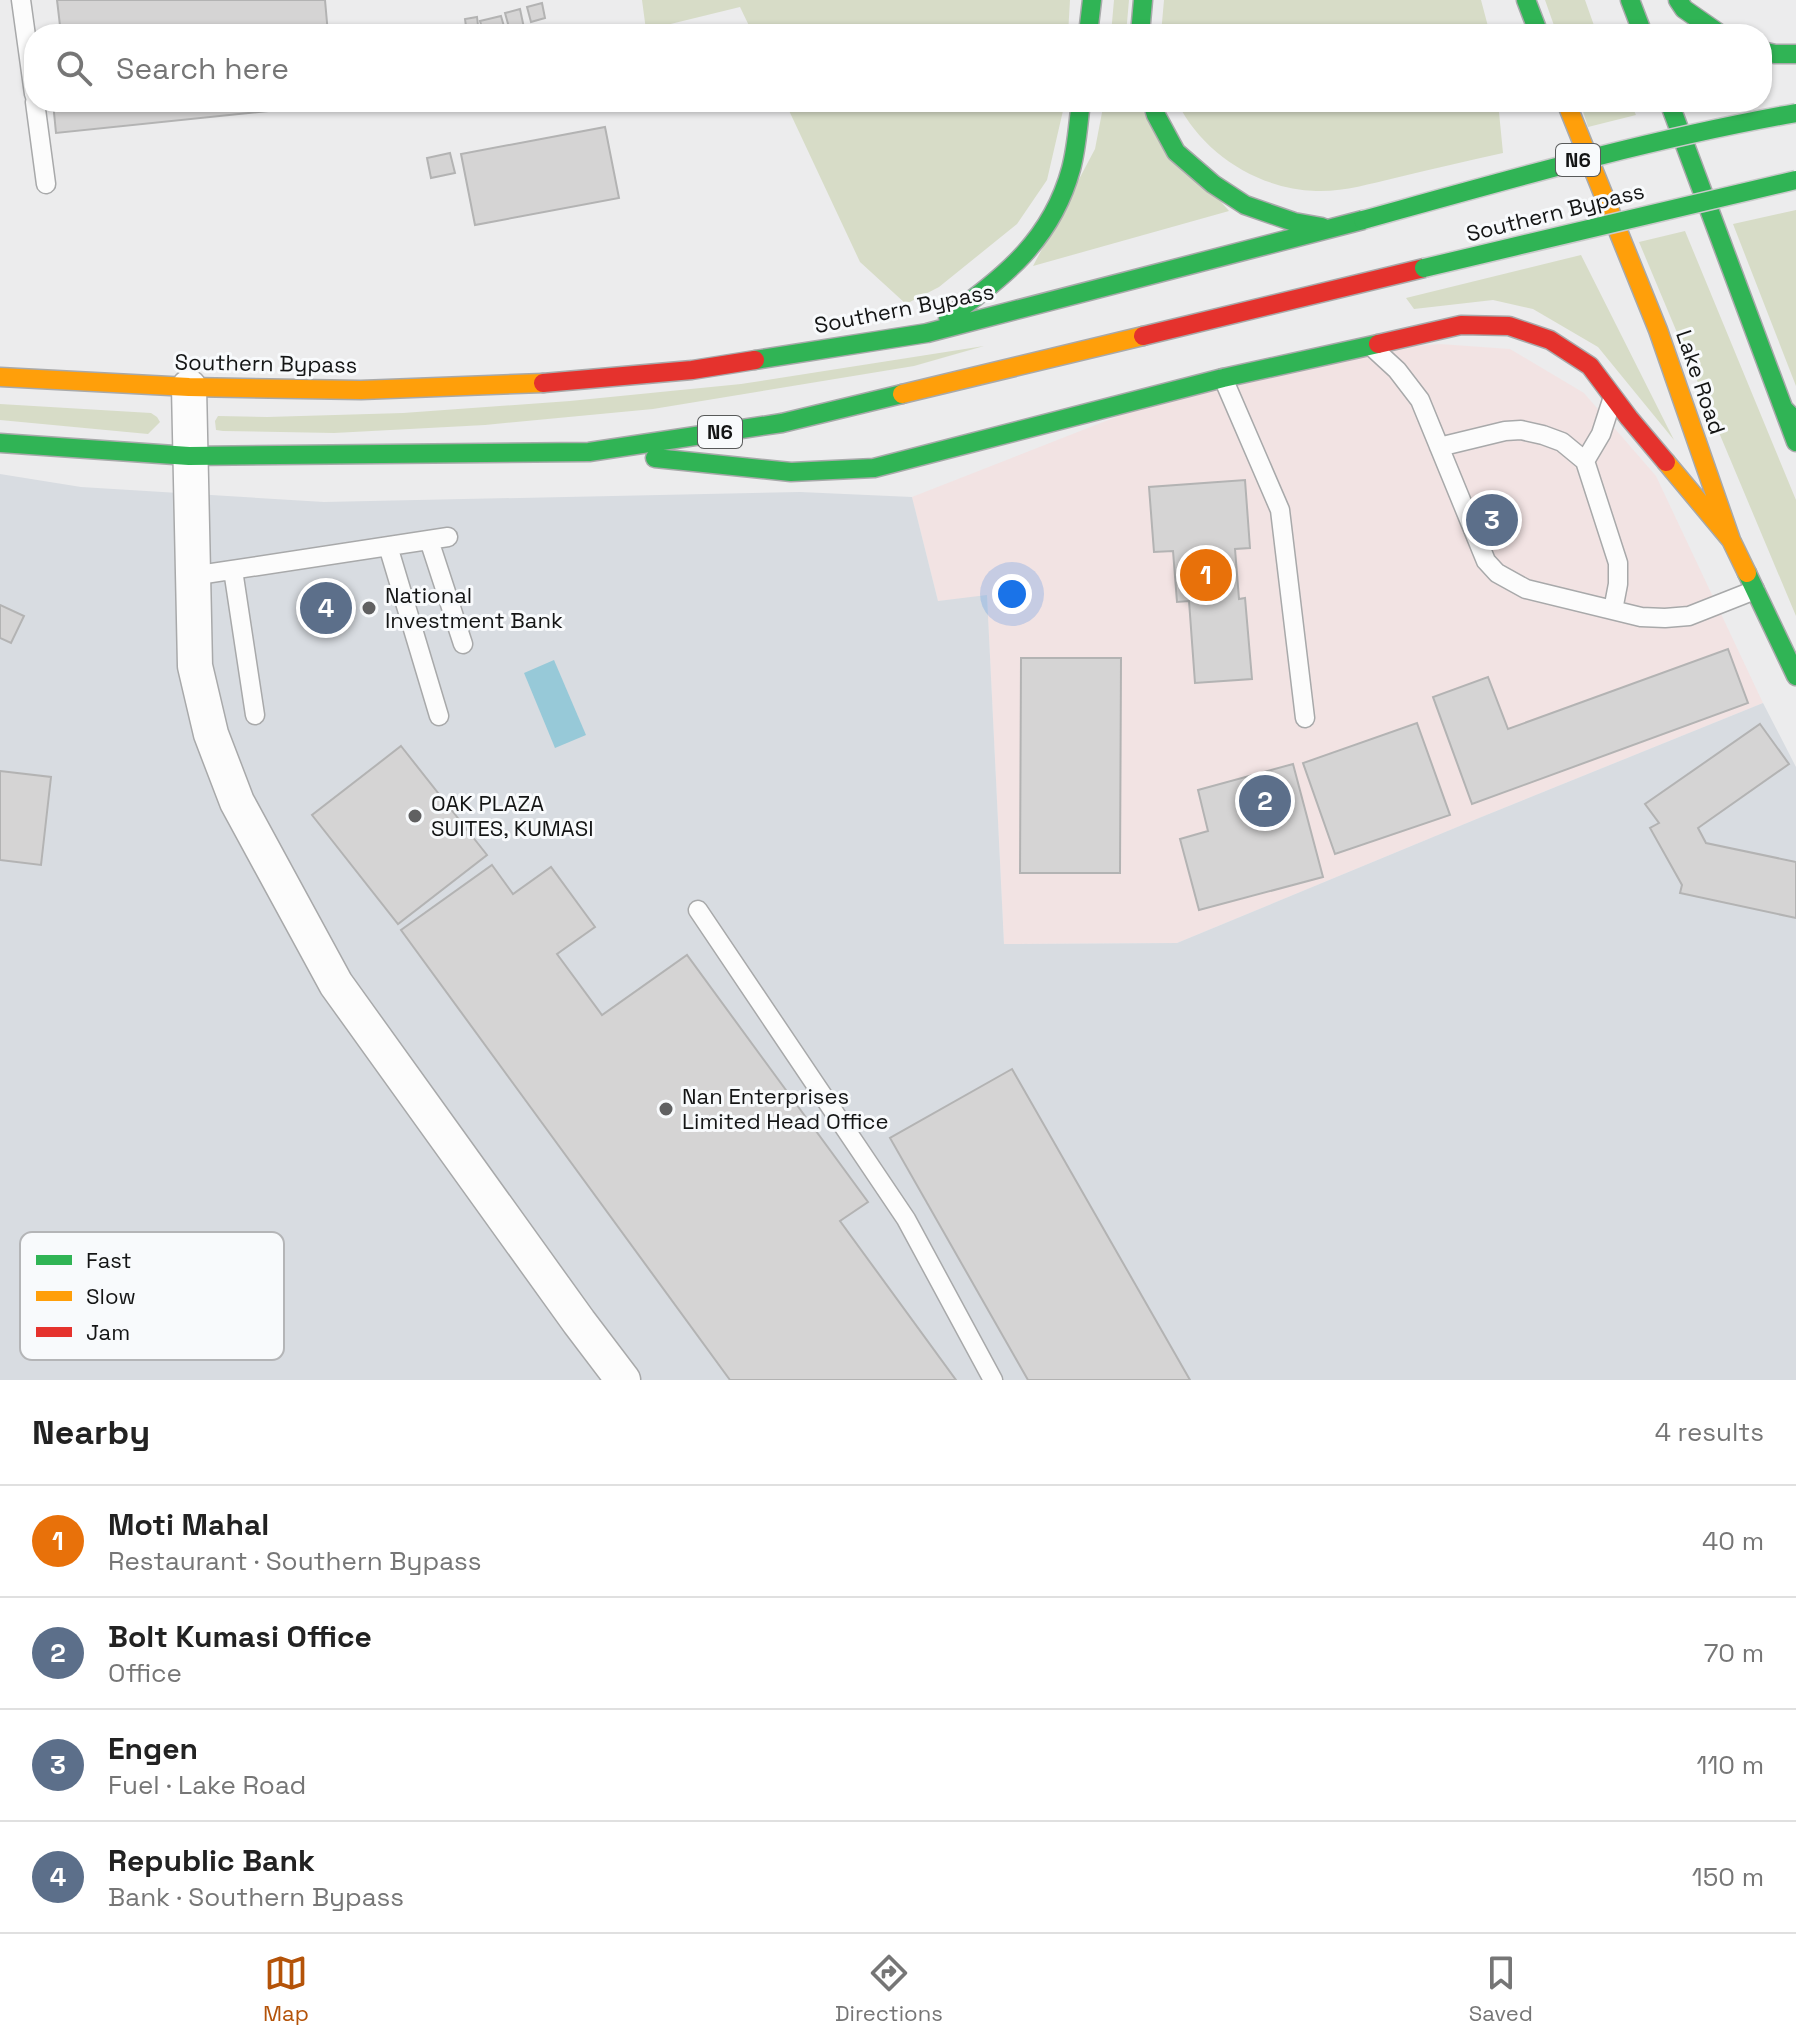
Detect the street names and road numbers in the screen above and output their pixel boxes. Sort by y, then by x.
road number: N6 [1556,144,1600,176]
street label: Southern Bypass [1463,176,1647,248]
street label: Southern Bypass [812,277,996,339]
street label: Lake Road [1670,326,1732,438]
street label: Southern Bypass [174,347,358,379]
road number: N6 [698,416,742,448]

